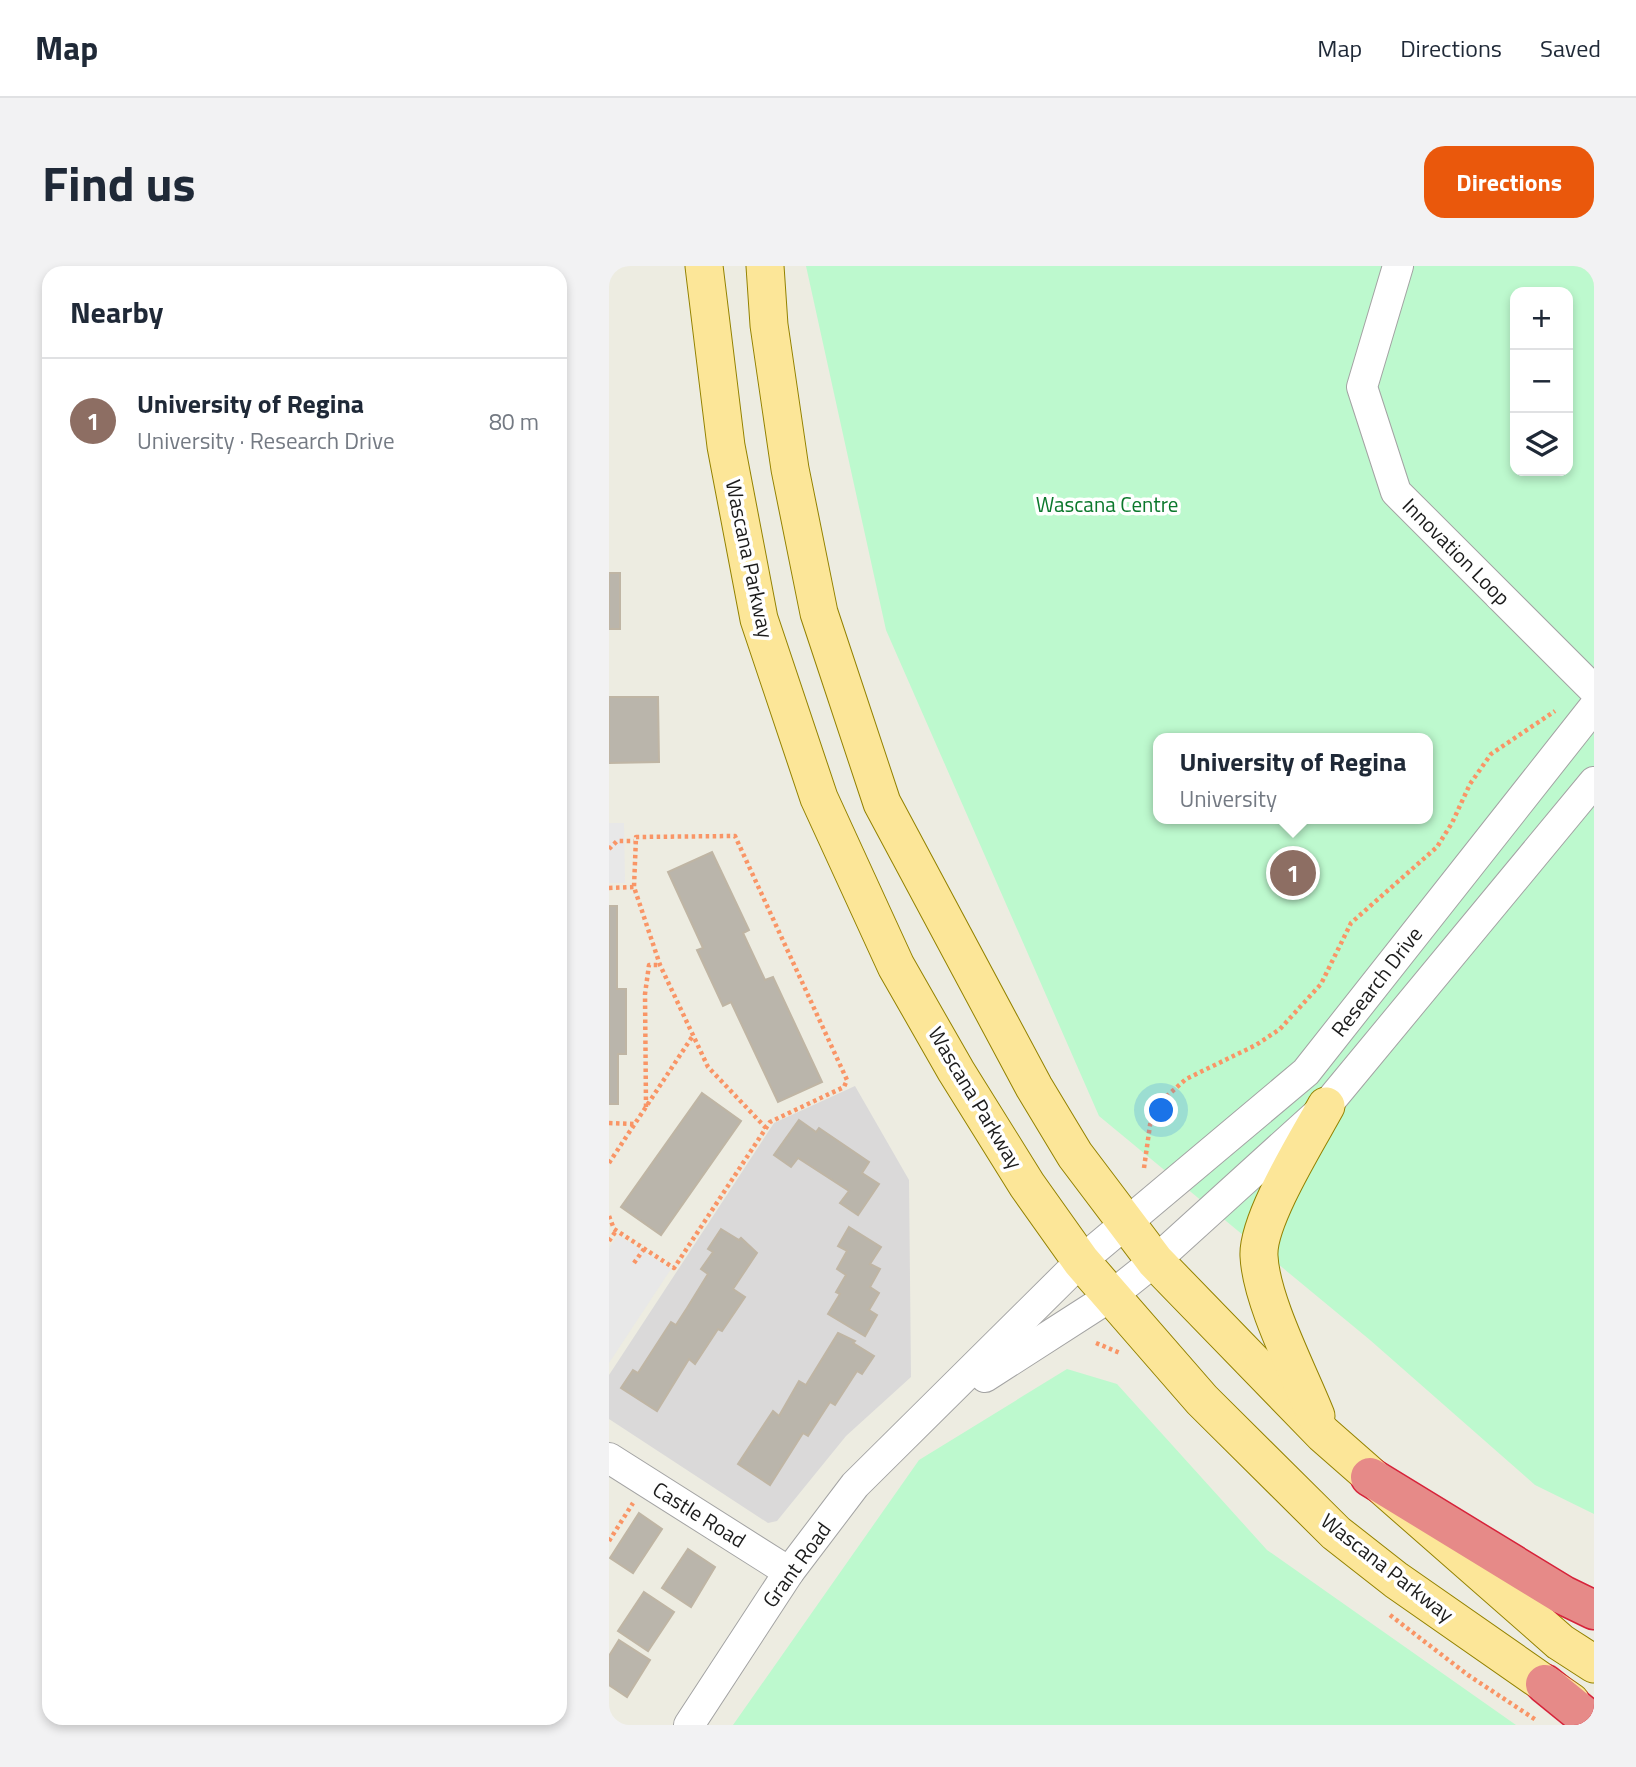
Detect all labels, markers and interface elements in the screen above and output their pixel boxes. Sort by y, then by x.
text: Map [35,23,98,73]
text: Map [1317,30,1362,66]
text: Directions [1400,30,1502,66]
text: Saved [1540,30,1601,66]
text: Find us [42,145,196,220]
button: Directions [1424,146,1594,218]
map controls [1510,287,1573,476]
button: + [1510,287,1573,350]
text: Nearby [70,289,163,335]
button: − [1510,350,1573,413]
text: University of Regina [137,384,364,423]
text: 1 [87,404,99,439]
text: 80 m [489,404,539,439]
button: layers [1510,413,1573,476]
text: University · Research Drive [137,423,395,458]
street label: Wascana Parkway [718,477,782,641]
park label: Wascana Centre [1036,488,1178,520]
street label: Innovation Loop [1395,490,1518,613]
popup [1153,733,1433,824]
text: University of Regina [1179,742,1407,781]
text: University [1179,781,1277,816]
pin: 1 [1270,847,1316,899]
street label: Research Drive [1323,919,1430,1043]
street label: Wascana Parkway [921,1020,1031,1175]
your location [1144,1093,1178,1127]
street label: Castle Road [647,1473,752,1555]
street label: Wascana Parkway [1314,1505,1461,1629]
street label: Grant Road [754,1515,838,1614]

